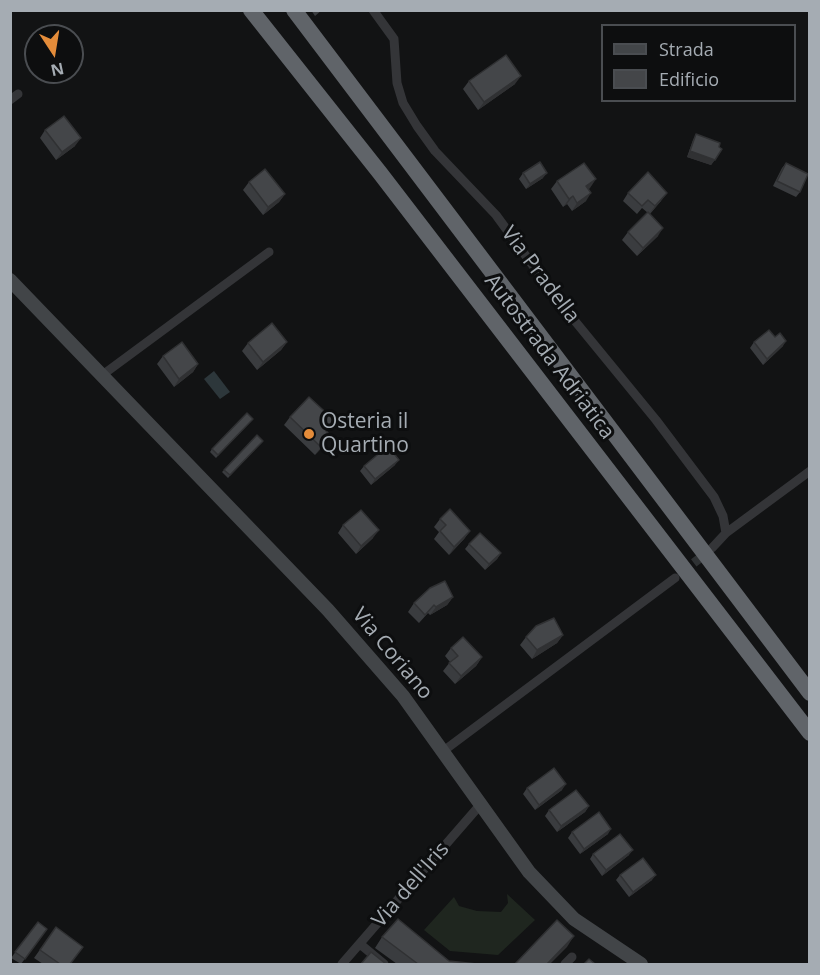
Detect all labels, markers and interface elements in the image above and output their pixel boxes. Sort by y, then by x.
north arrow [24,24,84,84]
legend [601,24,796,102]
text: Strada [659,37,714,61]
text: N [49,58,66,82]
text: Edificio [659,67,719,91]
street label: Via Pradella [495,222,585,328]
street label: Autostrada Adriatica [479,269,619,445]
place label: Osteria il Quartino [321,409,409,459]
marker: Osteria il Quartino [302,427,316,441]
street label: Via Coriano [346,603,438,705]
street label: Via dell'Iris [367,837,455,933]

